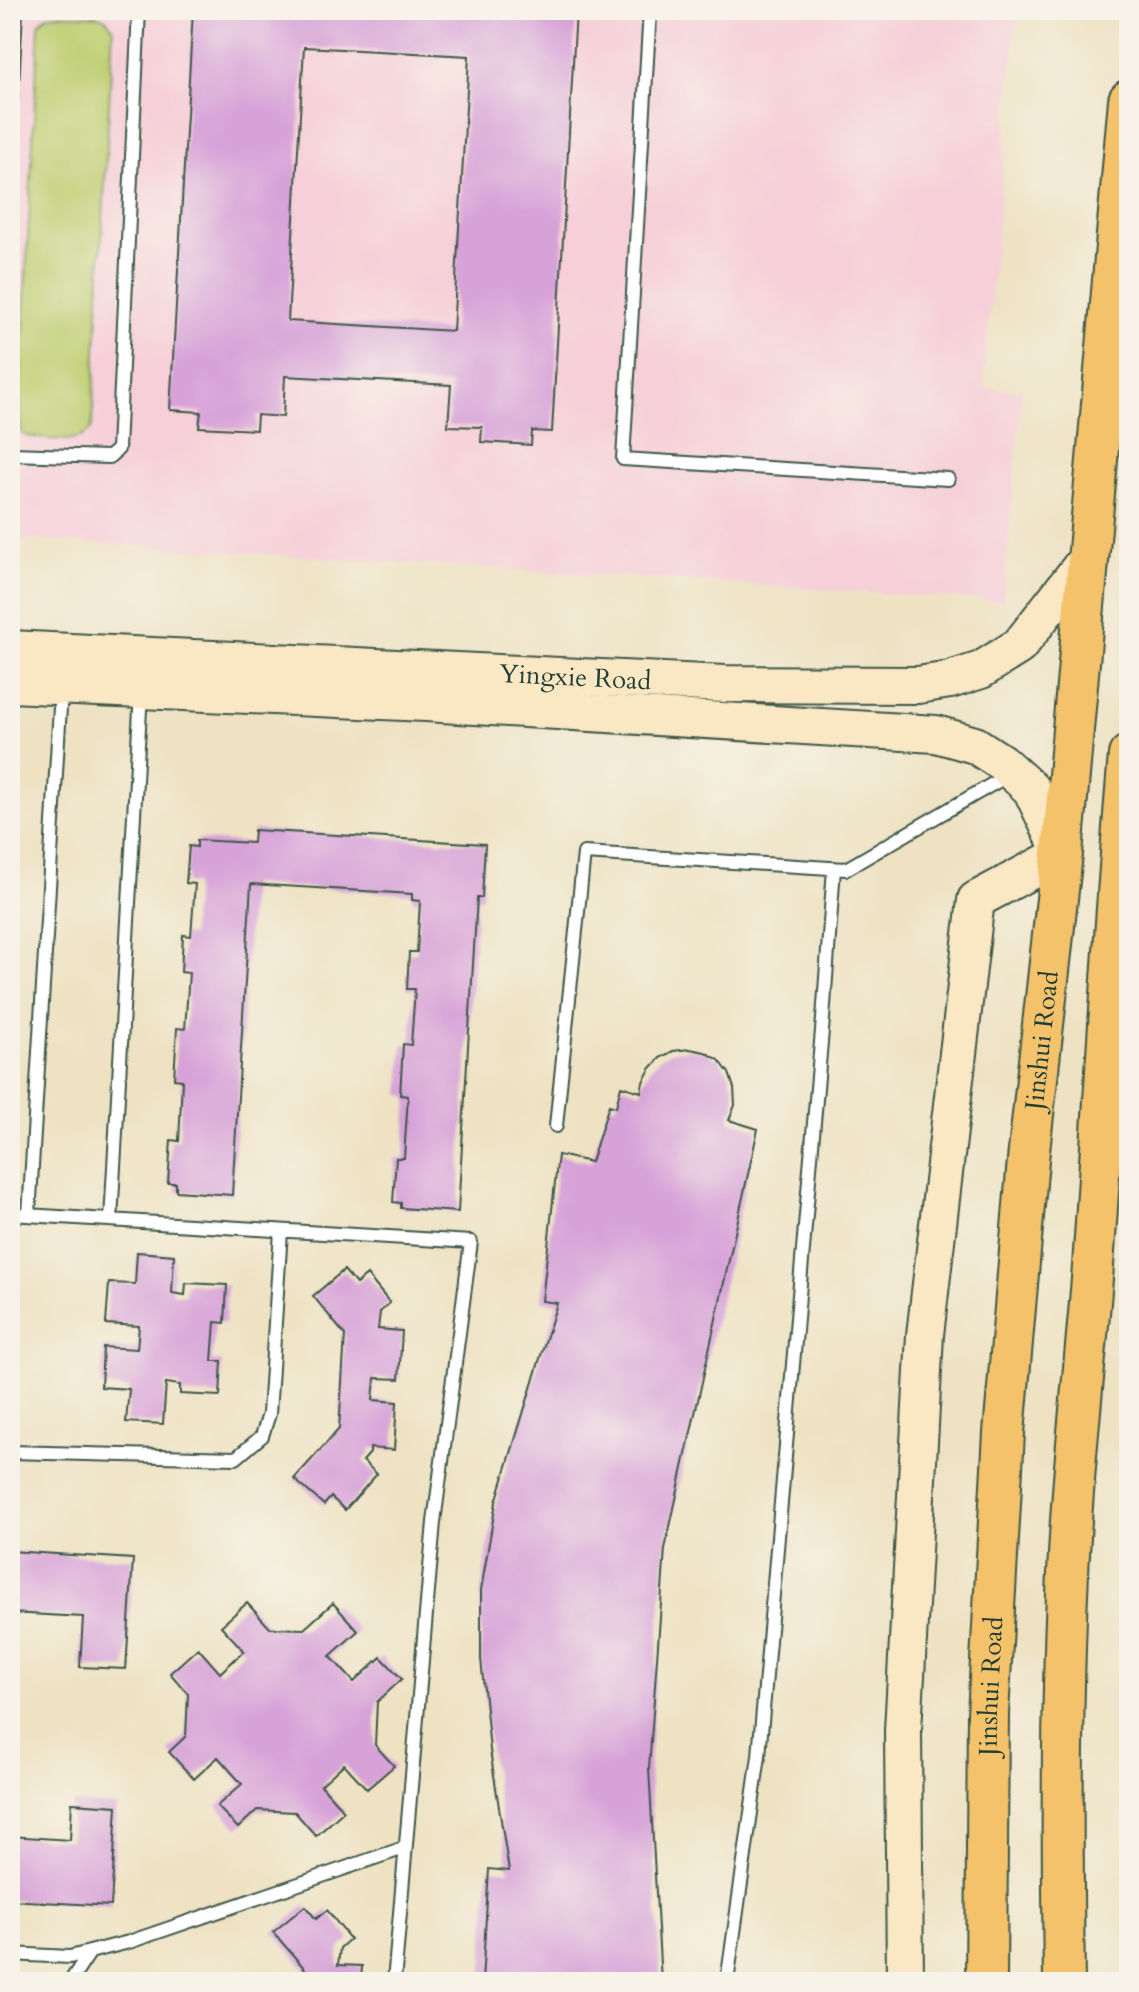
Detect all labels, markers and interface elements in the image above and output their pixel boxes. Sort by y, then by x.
street label: Yingxie Road [498,655,652,698]
street label: Jinshui Road [1016,969,1066,1116]
street label: Jinshui Road [970,1615,1011,1760]

